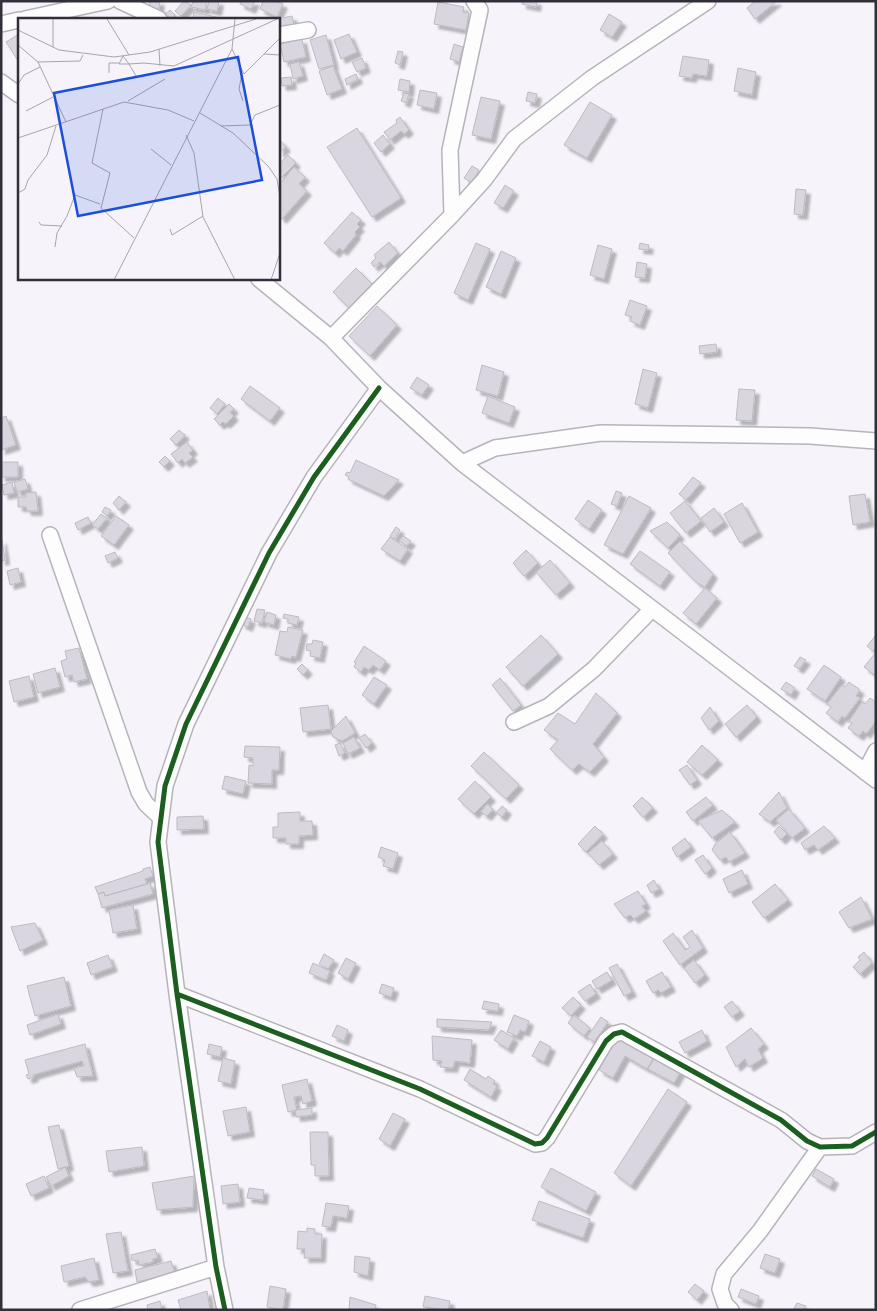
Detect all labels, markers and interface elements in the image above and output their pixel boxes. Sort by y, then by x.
inset map [18,18,280,280]

